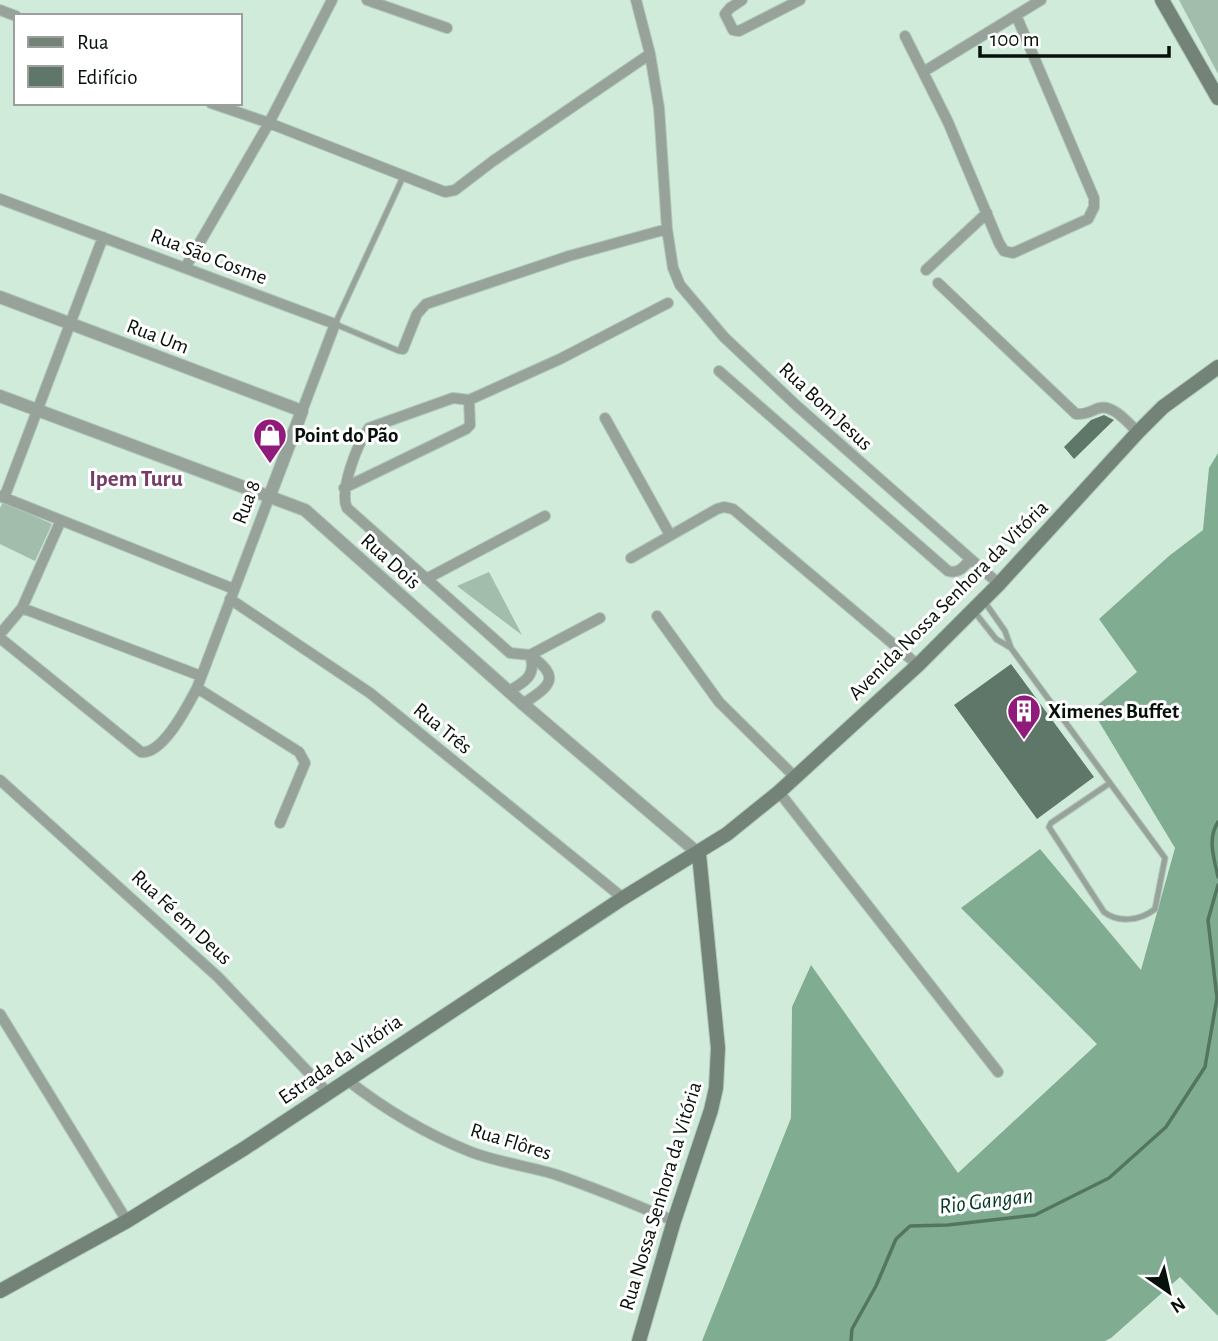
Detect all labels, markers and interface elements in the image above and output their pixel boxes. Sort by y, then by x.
legend [14,14,242,105]
scale bar [980,14,1169,58]
text: 100 m [990,29,1040,50]
text: Rua [77,32,109,53]
text: Edifício [77,67,137,88]
street label: Rua São Cosme [148,225,270,288]
street label: Rua Um [124,315,192,358]
street label: Rua Bom Jesus [775,358,876,454]
shop icon: Point do Pão [251,416,289,465]
place label: Point do Pão [294,425,398,446]
district label: Ipem Turu [89,468,183,491]
street label: Rua 8 [229,477,264,527]
street label: Avenida Nossa Senhora da Vitória [845,496,1052,704]
street label: Rua Dois [357,530,424,593]
building icon: Ximenes Buffet [1005,692,1043,741]
street label: Rua Três [410,699,476,758]
place label: Ximenes Buffet [1048,701,1179,722]
street label: Rua Fé em Deus [128,866,236,969]
street label: Estrada da Vitória [275,1010,406,1108]
street label: Rua Nossa Senhora da Vitória [616,1079,705,1313]
street label: Rua Flôres [468,1119,554,1164]
water label: Rio Gangan [938,1184,1035,1219]
north arrow [1134,1257,1204,1327]
text: N [1167,1293,1188,1316]

